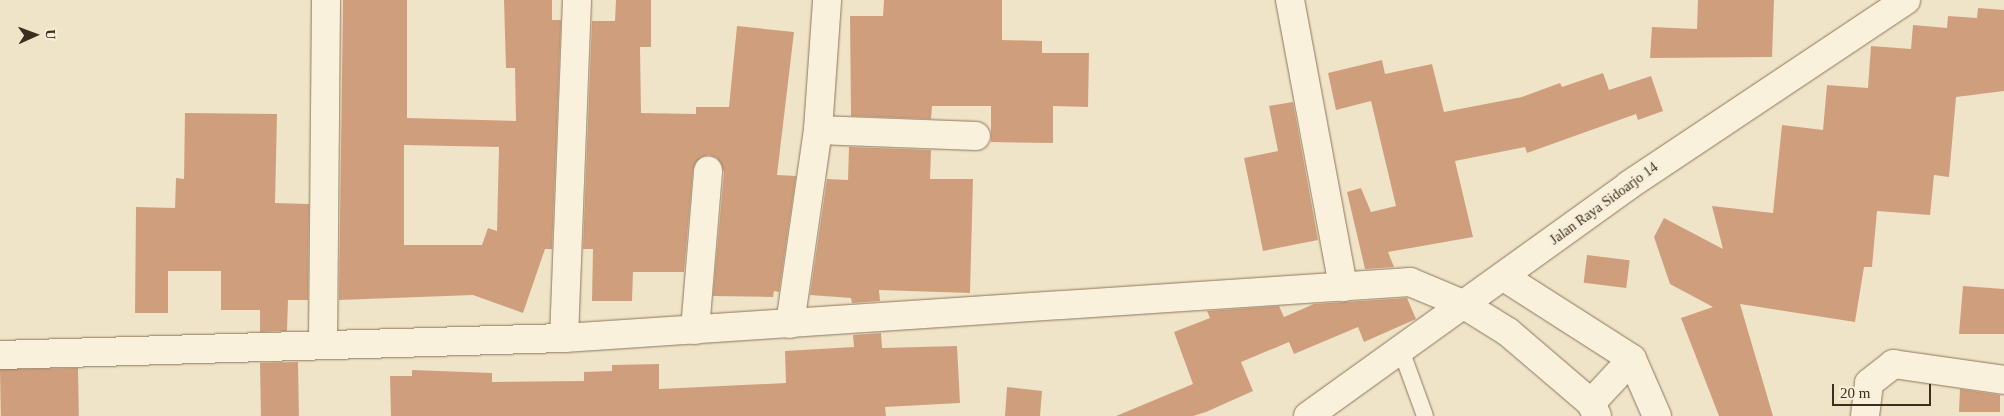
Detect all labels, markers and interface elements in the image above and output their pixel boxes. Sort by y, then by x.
north arrow [10,10,60,60]
text: U [43,29,58,40]
street label: Jalan Raya Sidoarjo 14 [1547,159,1661,249]
scale bar [1834,374,1933,406]
text: 20 m [1840,385,1870,401]

